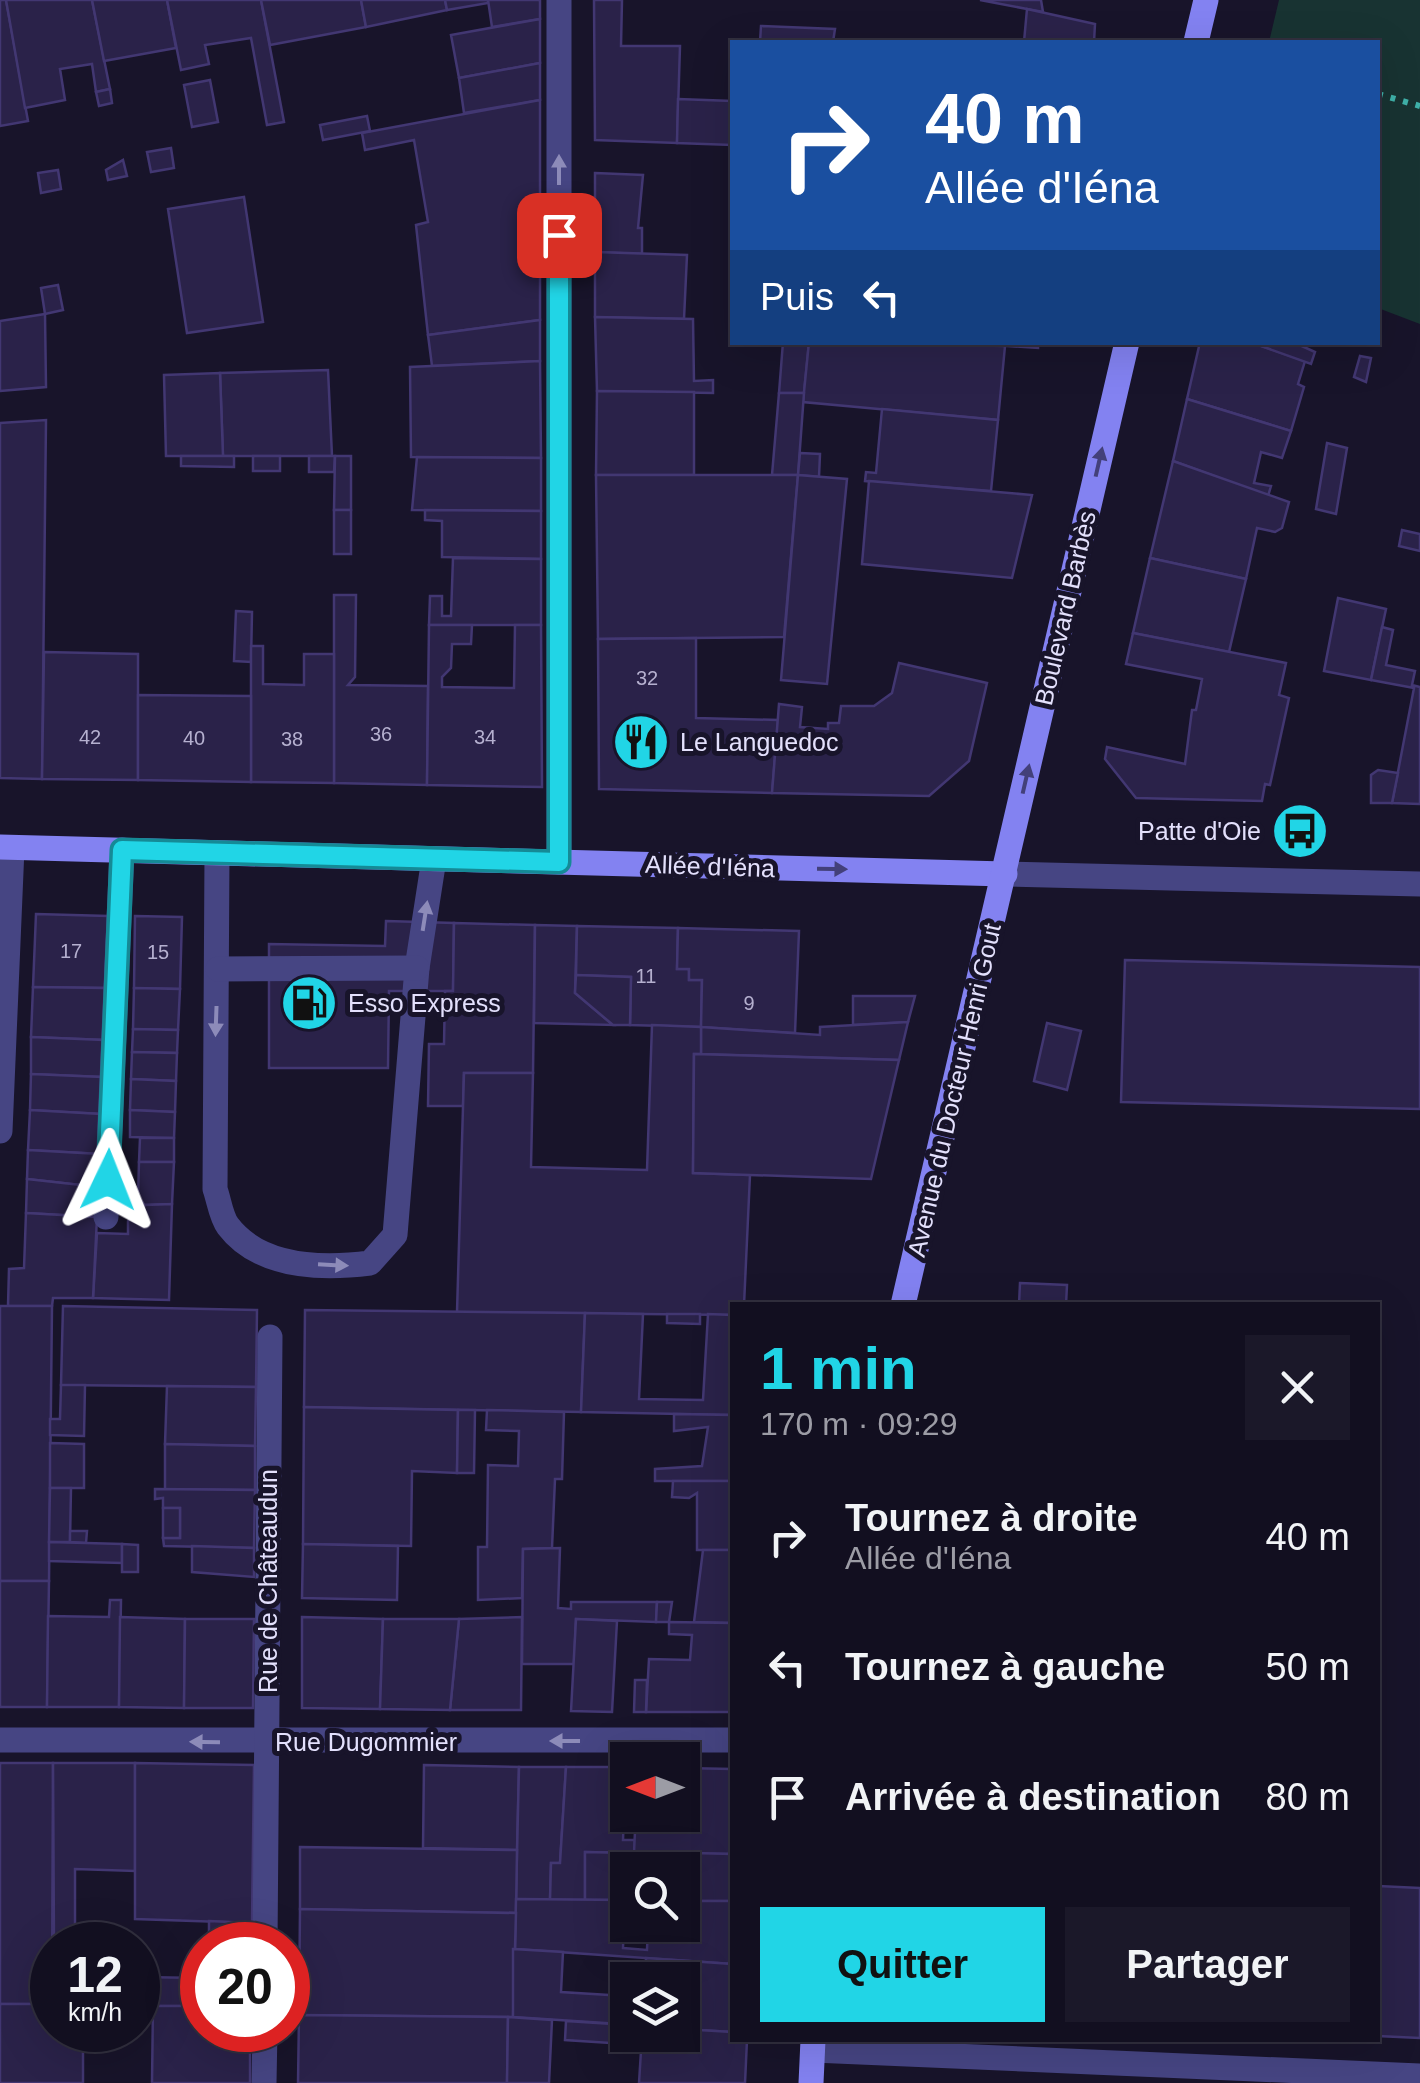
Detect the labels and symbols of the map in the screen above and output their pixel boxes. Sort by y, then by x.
one-way arrow [551,153,567,185]
pin [517,193,602,278]
one-way arrow [1092,446,1107,477]
street label: Boulevard Barbès [1029,508,1101,708]
house number: 32 [636,667,658,689]
restaurant icon: Le Languedoc [611,712,671,772]
house number: 36 [370,723,392,745]
house number: 42 [79,726,101,748]
house number: 34 [474,726,496,748]
house number: 40 [183,727,205,749]
house number: 38 [281,728,303,750]
place label: Le Languedoc [680,728,838,756]
one-way arrow [1019,763,1034,794]
bus stop icon: Patte d'Oie [1270,801,1330,861]
place label: Patte d'Oie [1138,817,1261,845]
street label: Allée d'Iéna [645,850,775,882]
one-way arrow [817,862,849,878]
one-way arrow [418,900,434,932]
street label: Avenue du Docteur Henri Gout [902,920,1006,1259]
house number: 17 [60,940,82,962]
house number: 15 [147,941,169,963]
house number: 11 [636,965,656,987]
fuel station icon: Esso Express [279,973,339,1033]
place label: Esso Express [348,989,501,1017]
house number: 9 [743,992,755,1014]
one-way arrow [207,1005,223,1037]
position arrow [56,1128,160,1232]
one-way arrow [317,1257,349,1273]
street label: Rue de Châteaudun [254,1469,282,1693]
street label: Rue Dugommier [275,1728,457,1756]
one-way arrow [549,1733,581,1749]
one-way arrow [189,1734,221,1750]
north arrow [610,1742,700,1832]
speed limit sign: 20 [180,1922,310,2052]

